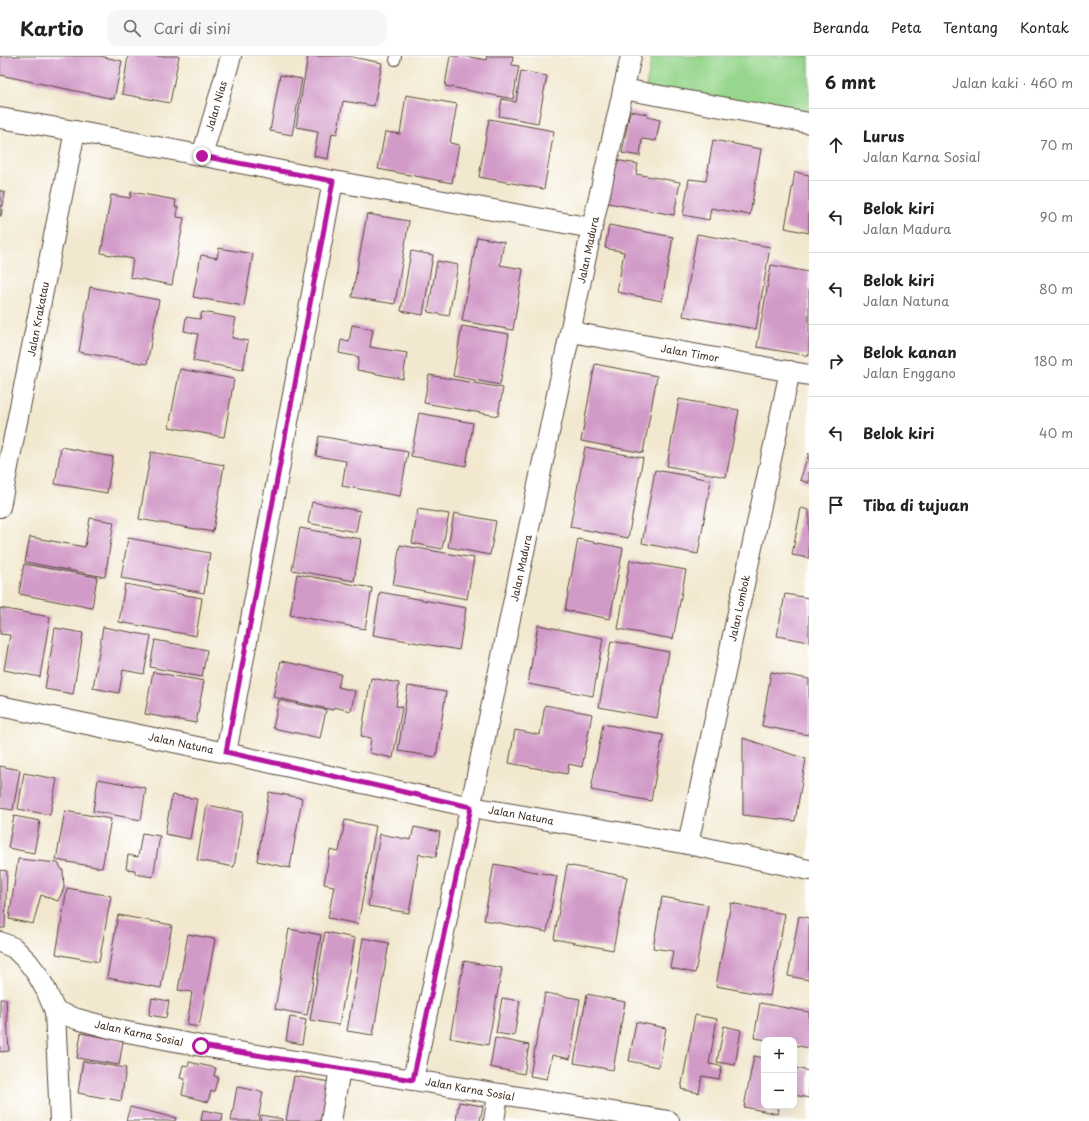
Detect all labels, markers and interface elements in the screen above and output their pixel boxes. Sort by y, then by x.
search box [107,10,387,46]
text: Kartio [20,14,83,42]
text: Cari di sini [153,16,231,39]
icon: search [121,17,143,39]
text: Beranda [812,17,869,38]
text: Peta [891,17,921,38]
text: Tentang [943,17,998,38]
text: Kontak [1020,17,1069,38]
text: 6 mnt [825,69,876,95]
text: Jalan kaki · 460 m [952,73,1073,92]
street label: Jalan Nias [201,79,230,133]
text: Lurus [863,124,904,147]
icon: ahead [825,134,847,156]
text: 70 m [1040,135,1073,154]
route end [193,147,211,165]
text: Jalan Karna Sosial [863,147,981,166]
text: Belok kiri [863,196,934,219]
icon: left [825,206,847,228]
text: 90 m [1040,207,1073,226]
street label: Jalan Madura [573,214,602,285]
text: Jalan Madura [863,219,951,238]
text: Belok kiri [863,268,934,291]
icon: left [825,278,847,300]
text: 80 m [1039,279,1073,298]
street label: Jalan Krakatau [23,280,52,358]
text: Jalan Natuna [863,291,949,310]
street label: Jalan Timor [660,340,721,365]
text: Belok kanan [863,340,957,363]
icon: right [825,350,847,372]
text: 180 m [1034,351,1073,370]
text: Jalan Enggano [863,363,956,382]
text: Belok kiri [863,421,934,444]
icon: left [825,422,847,444]
text: 40 m [1039,423,1073,442]
text: Tiba di tujuan [863,493,969,516]
icon: arrive [825,494,847,516]
street label: Jalan Madura [506,532,535,603]
street label: Jalan Lombok [724,572,753,643]
street label: Jalan Natuna [147,728,215,757]
street label: Jalan Natuna [487,801,555,828]
street label: Jalan Karna Sosial [93,1016,185,1049]
route start [192,1037,210,1055]
map controls [761,1037,797,1109]
button: + [761,1037,797,1073]
street label: Jalan Karna Sosial [424,1073,516,1104]
button: − [761,1073,797,1109]

